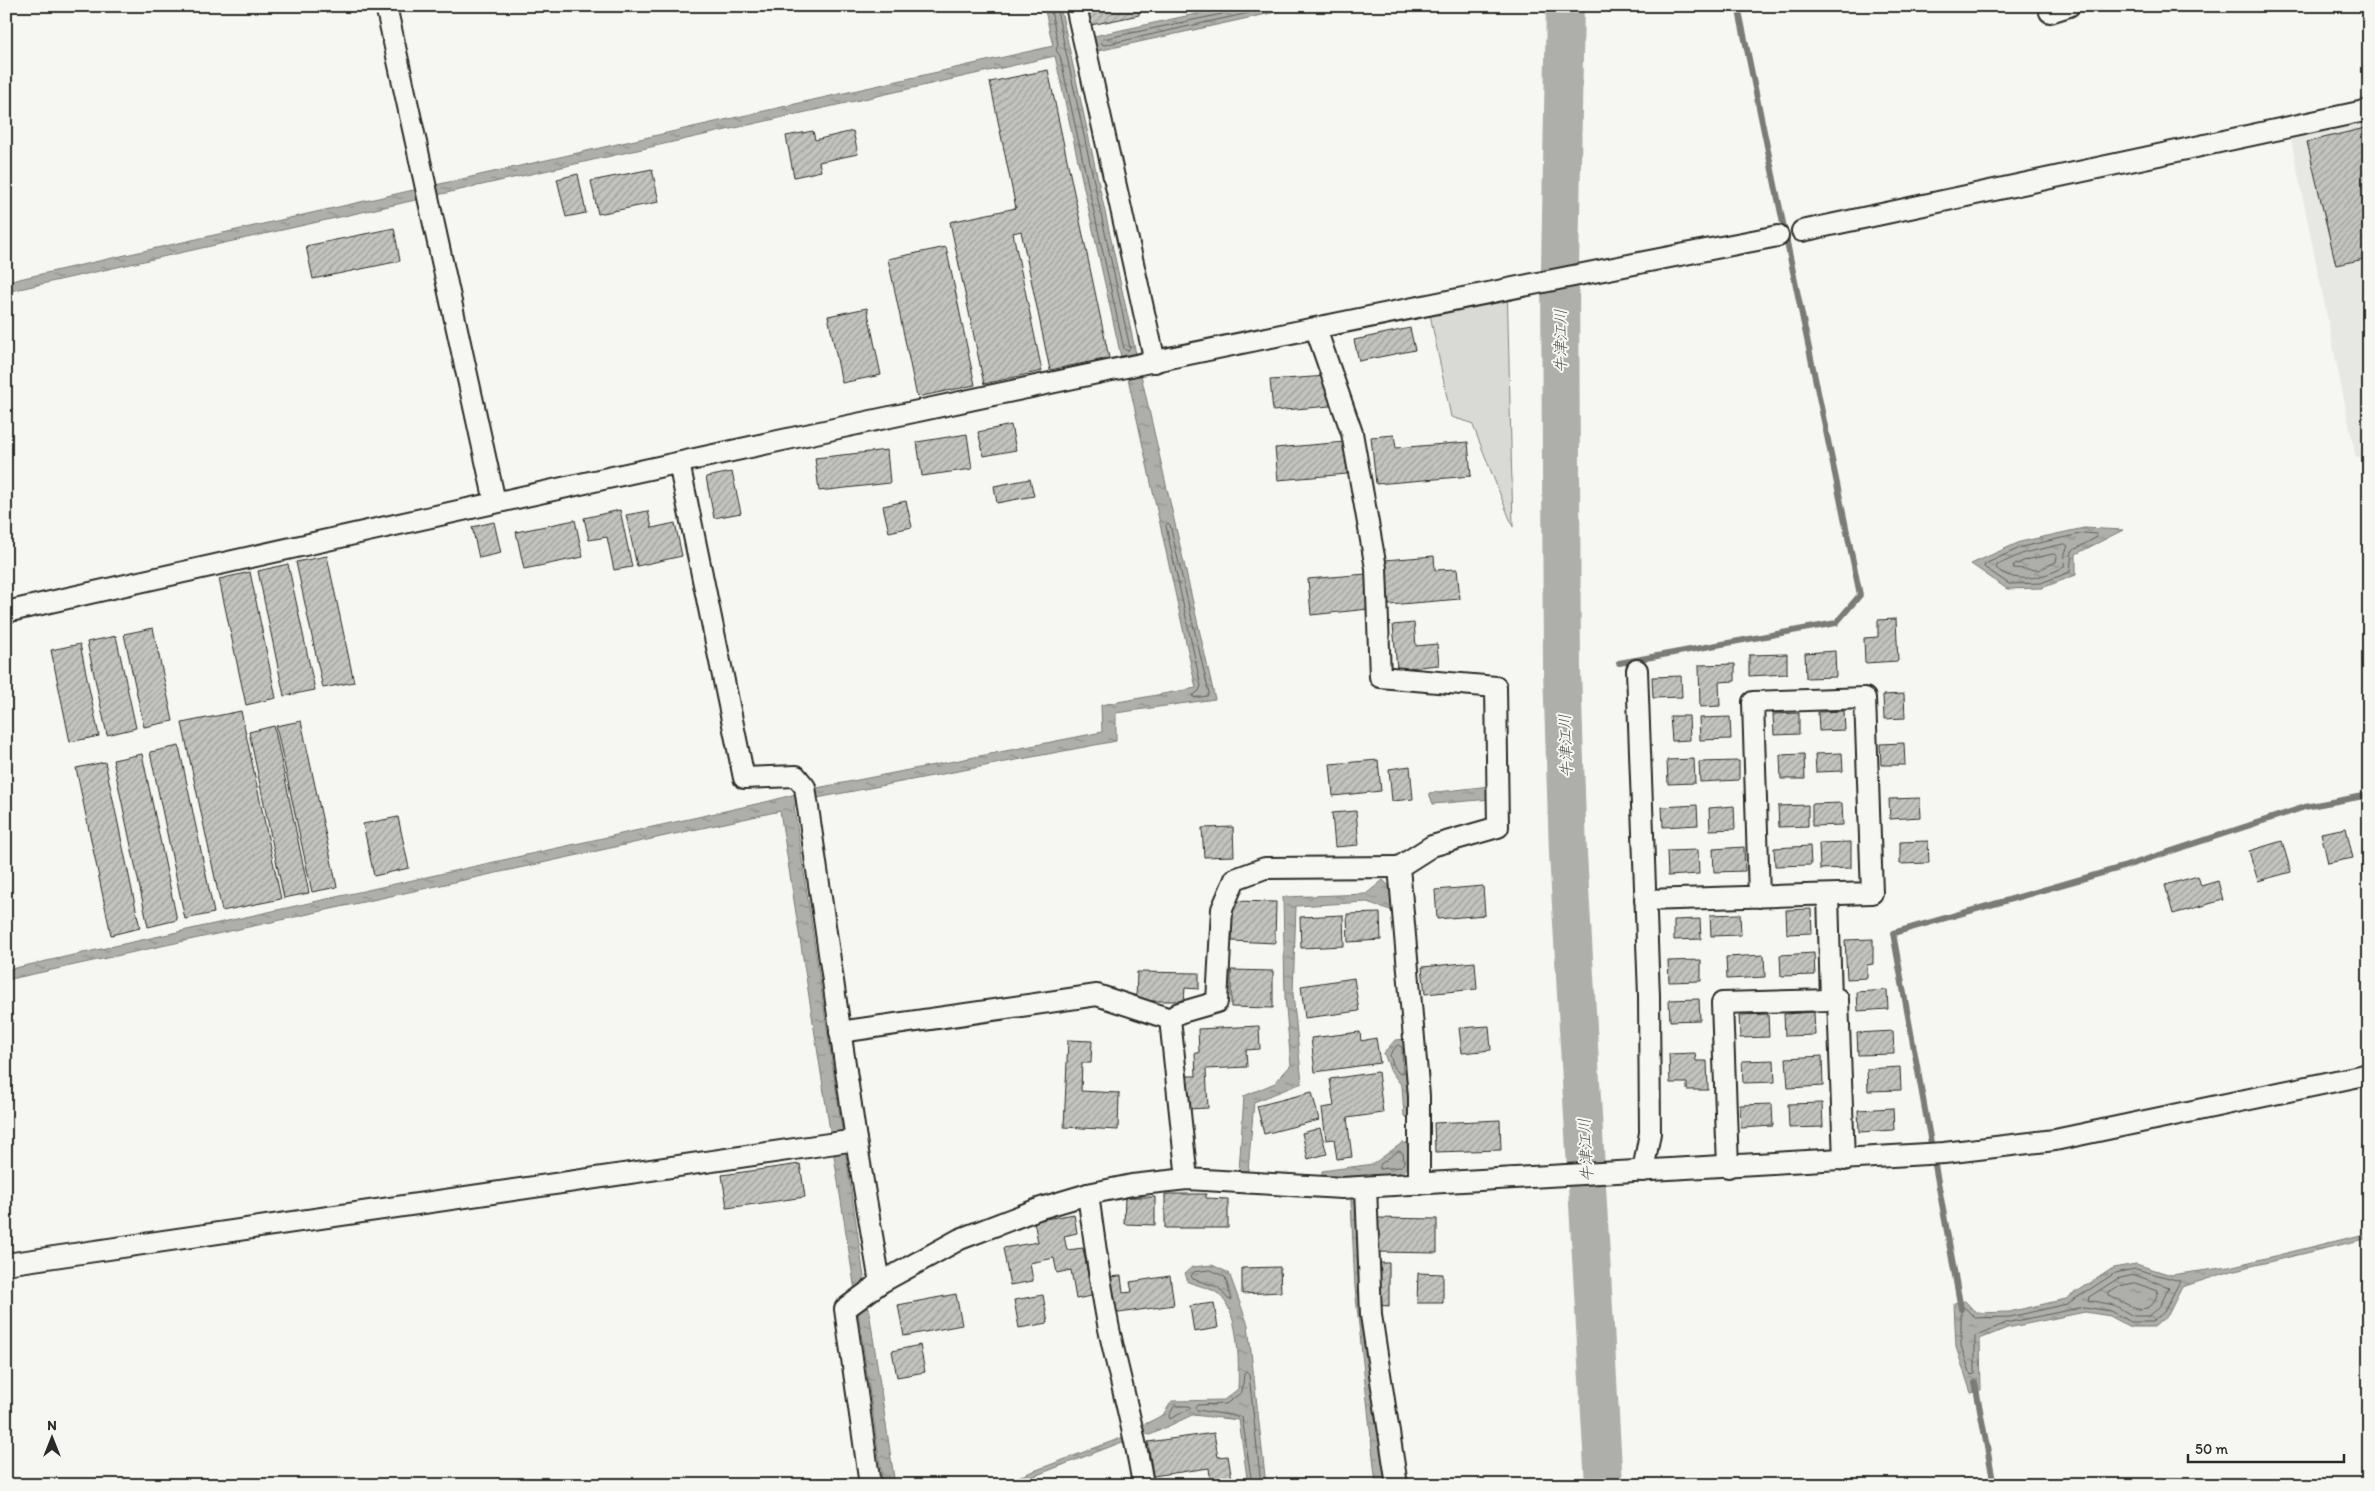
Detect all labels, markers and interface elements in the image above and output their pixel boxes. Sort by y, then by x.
water label: 牛津江川 [1551,309,1570,373]
water label: 牛津江川 [1555,714,1576,778]
water label: 牛津江川 [1574,1118,1597,1182]
north arrow [28,1414,78,1464]
text: N [47,1417,57,1434]
scale bar [2188,1431,2344,1463]
text: 50 m [2195,1440,2228,1458]

